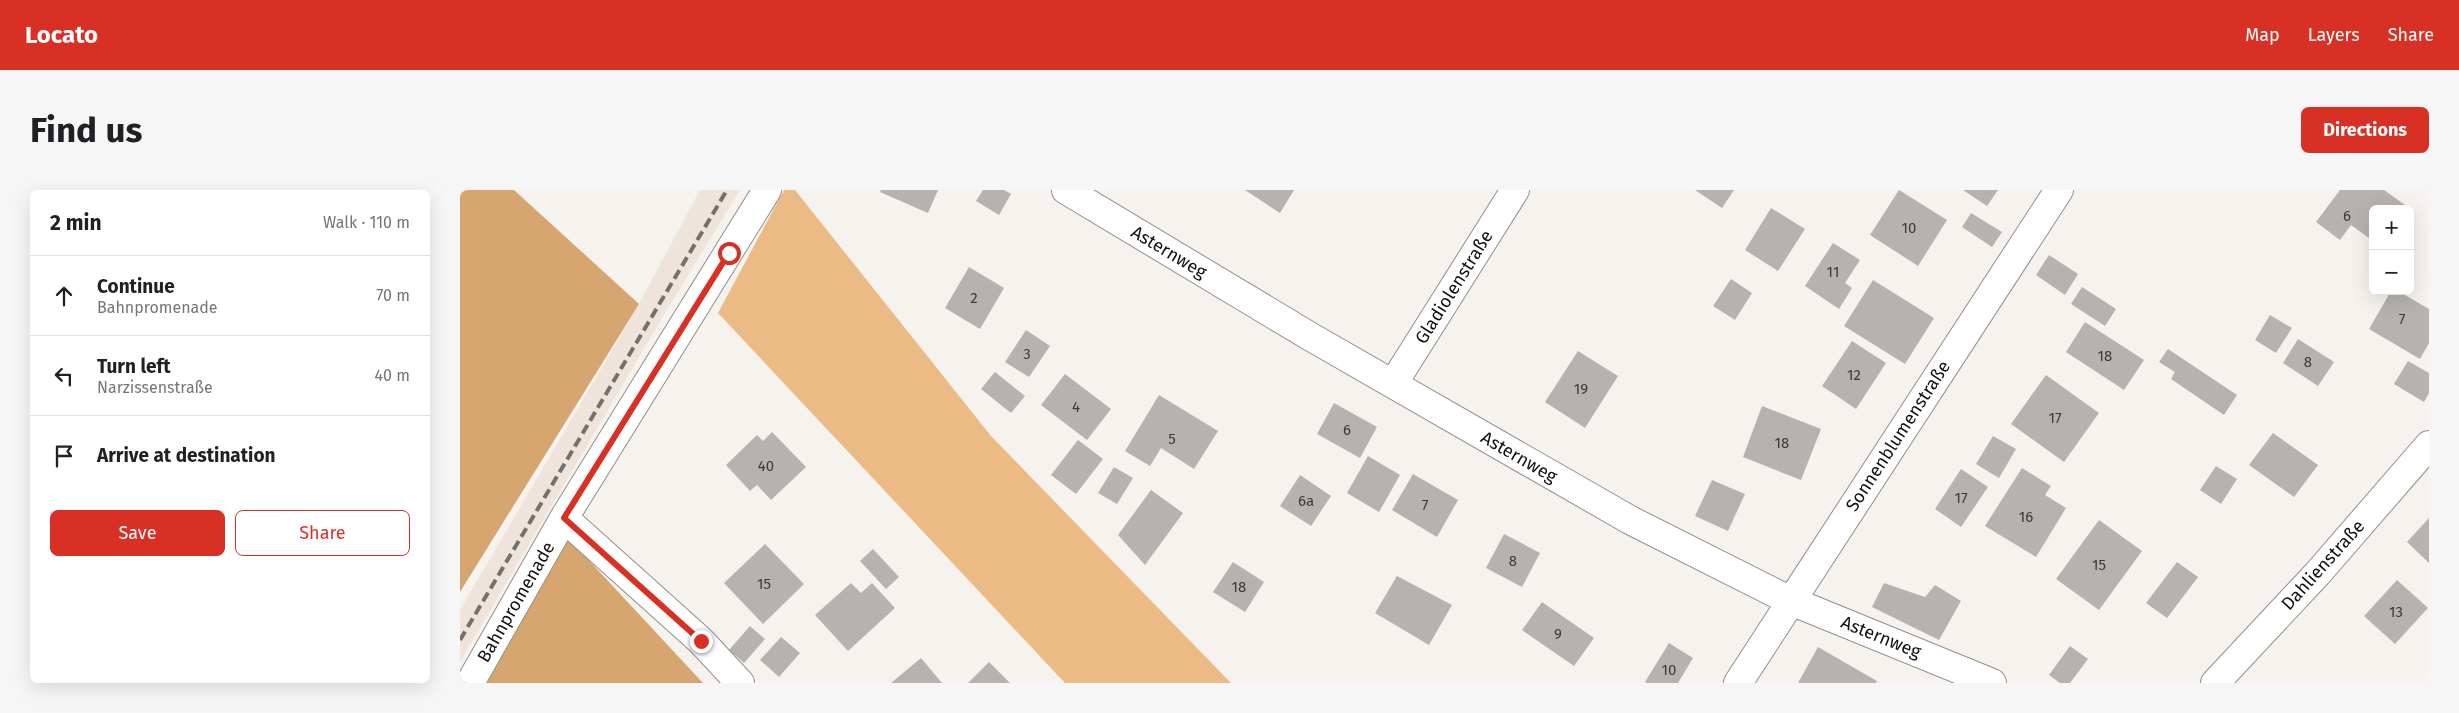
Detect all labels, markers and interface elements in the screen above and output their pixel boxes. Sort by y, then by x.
text: Locato [25,21,98,49]
text: Map [2245,24,2280,46]
text: Layers [2308,24,2360,46]
text: Share [2388,24,2434,46]
button: Directions [2301,107,2429,153]
text: Find us [30,109,142,151]
map controls [2369,205,2414,295]
button: + [2369,205,2414,250]
house number: 6 [2343,207,2351,225]
text: 2 min [50,210,102,236]
text: Walk · 110 m [323,213,410,232]
house number: 10 [1902,219,1916,237]
street label: Asternweg [1127,221,1211,283]
street label: Gladiolenstraße [1410,226,1498,348]
route start [718,242,741,265]
button: − [2369,250,2414,295]
house number: 11 [1827,263,1839,281]
text: Continue [97,275,175,298]
icon: ahead [50,282,78,310]
text: 70 m [376,286,410,305]
house number: 2 [970,289,978,307]
text: Bahnpromenade [97,298,218,317]
house number: 7 [2399,310,2406,328]
house number: 3 [1023,345,1031,363]
house number: 18 [2098,347,2112,365]
house number: 8 [2304,353,2312,371]
text: Turn left [97,355,171,378]
street label: Sonnenblumenstraße [1841,356,1955,516]
icon: left [50,362,78,390]
text: 40 m [375,366,410,385]
house number: 12 [1847,366,1861,384]
text: Narzissenstraße [97,378,213,397]
house number: 19 [1574,380,1588,398]
house number: 4 [1072,398,1080,416]
house number: 17 [2048,409,2062,427]
house number: 6 [1343,421,1351,439]
street label: Asternweg [1477,426,1562,488]
house number: 5 [1168,430,1176,448]
house number: 18 [1775,434,1789,452]
icon: arrive [50,442,78,470]
text: Arrive at destination [97,444,276,467]
house number: 40 [758,457,774,475]
house number: 17 [1954,489,1968,507]
house number: 6a [1298,492,1314,510]
house number: 7 [1422,496,1429,514]
house number: 16 [2019,508,2033,526]
button: Save [50,510,225,556]
button: Share [235,510,410,556]
street label: Dahlienstraße [2277,515,2369,615]
street label: Bahnpromenade [473,538,559,666]
house number: 8 [1509,552,1517,570]
house number: 15 [2092,556,2106,574]
house number: 15 [757,575,771,593]
house number: 18 [1232,578,1246,596]
house number: 13 [2389,603,2403,621]
street label: Asternweg [1838,611,1925,663]
house number: 9 [1554,625,1562,643]
route end [690,630,713,653]
house number: 10 [1662,661,1676,679]

